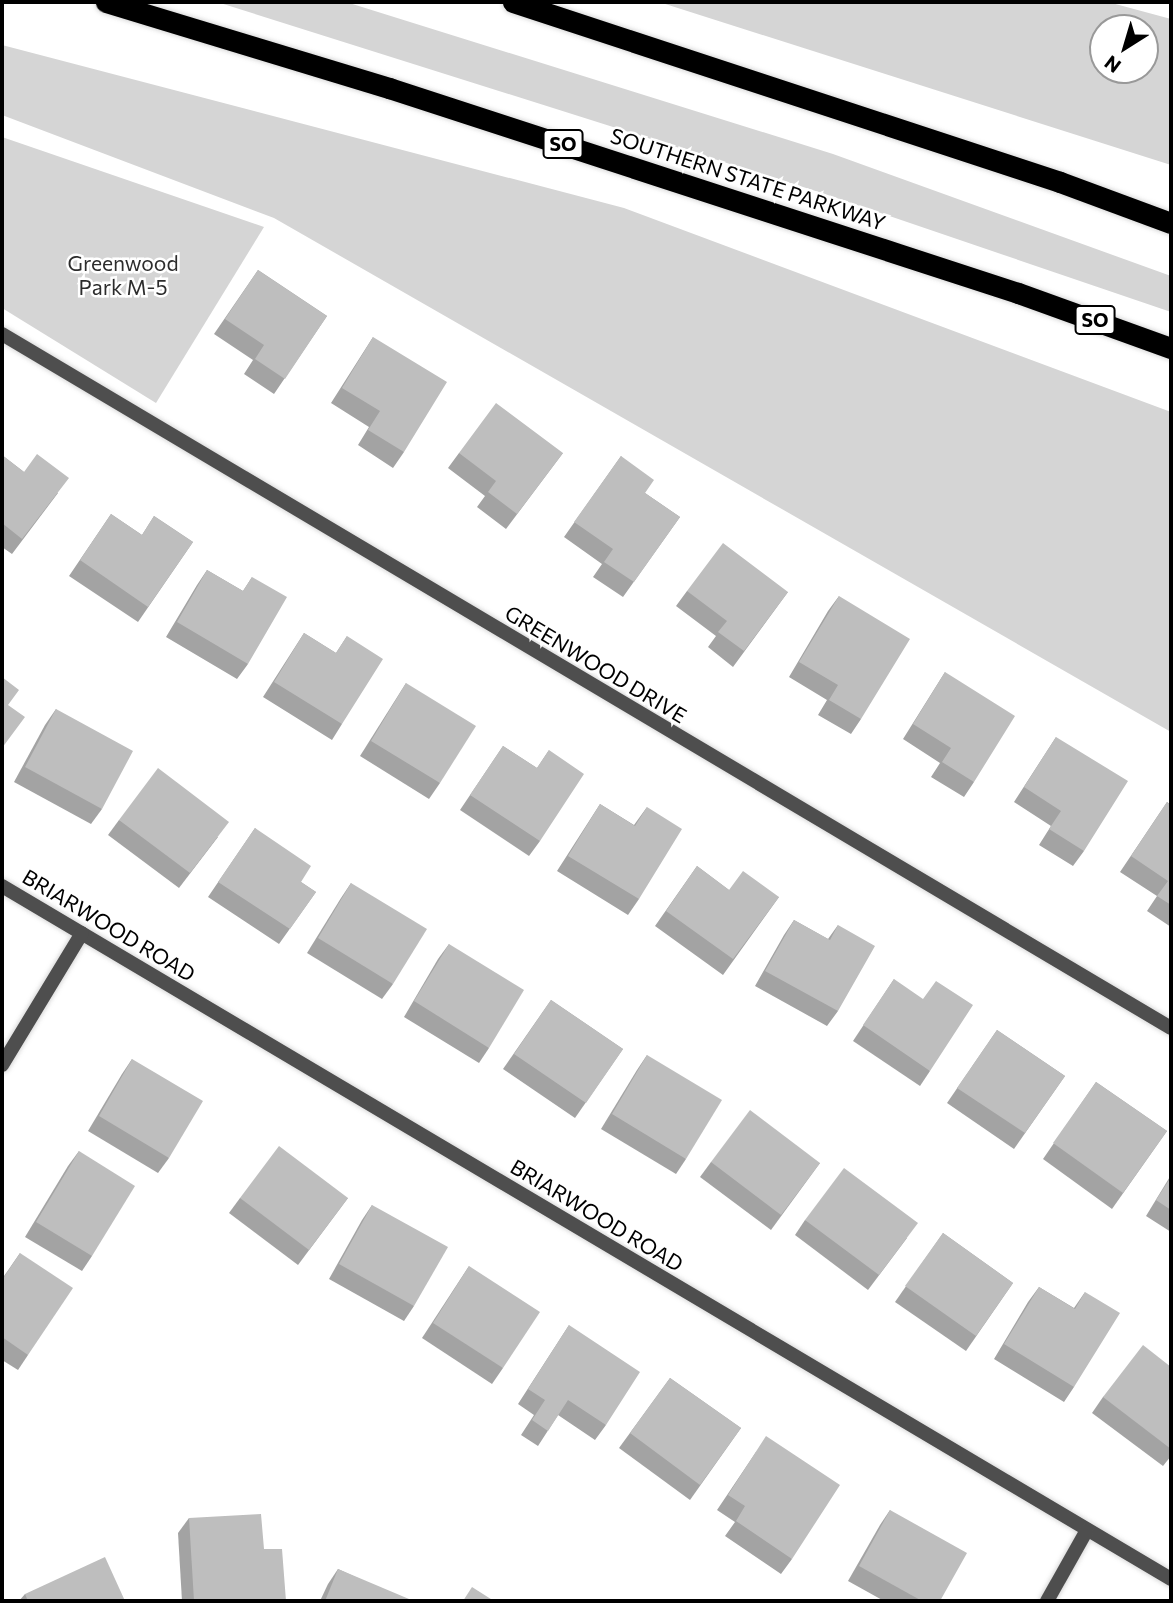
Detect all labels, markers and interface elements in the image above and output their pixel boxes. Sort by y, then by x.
north arrow [1089,14,1159,84]
text: N [1100,51,1125,78]
street label: SOUTHERN STATE PARKWAY [607,123,889,235]
road number: SO [542,128,584,160]
park label: Greenwood Park M-5 [67,250,179,300]
road number: SO [1074,304,1116,336]
street label: GREENWOOD DRIVE [501,600,691,728]
street label: BRIARWOOD ROAD [18,864,200,986]
street label: BRIARWOOD ROAD [506,1154,688,1276]

